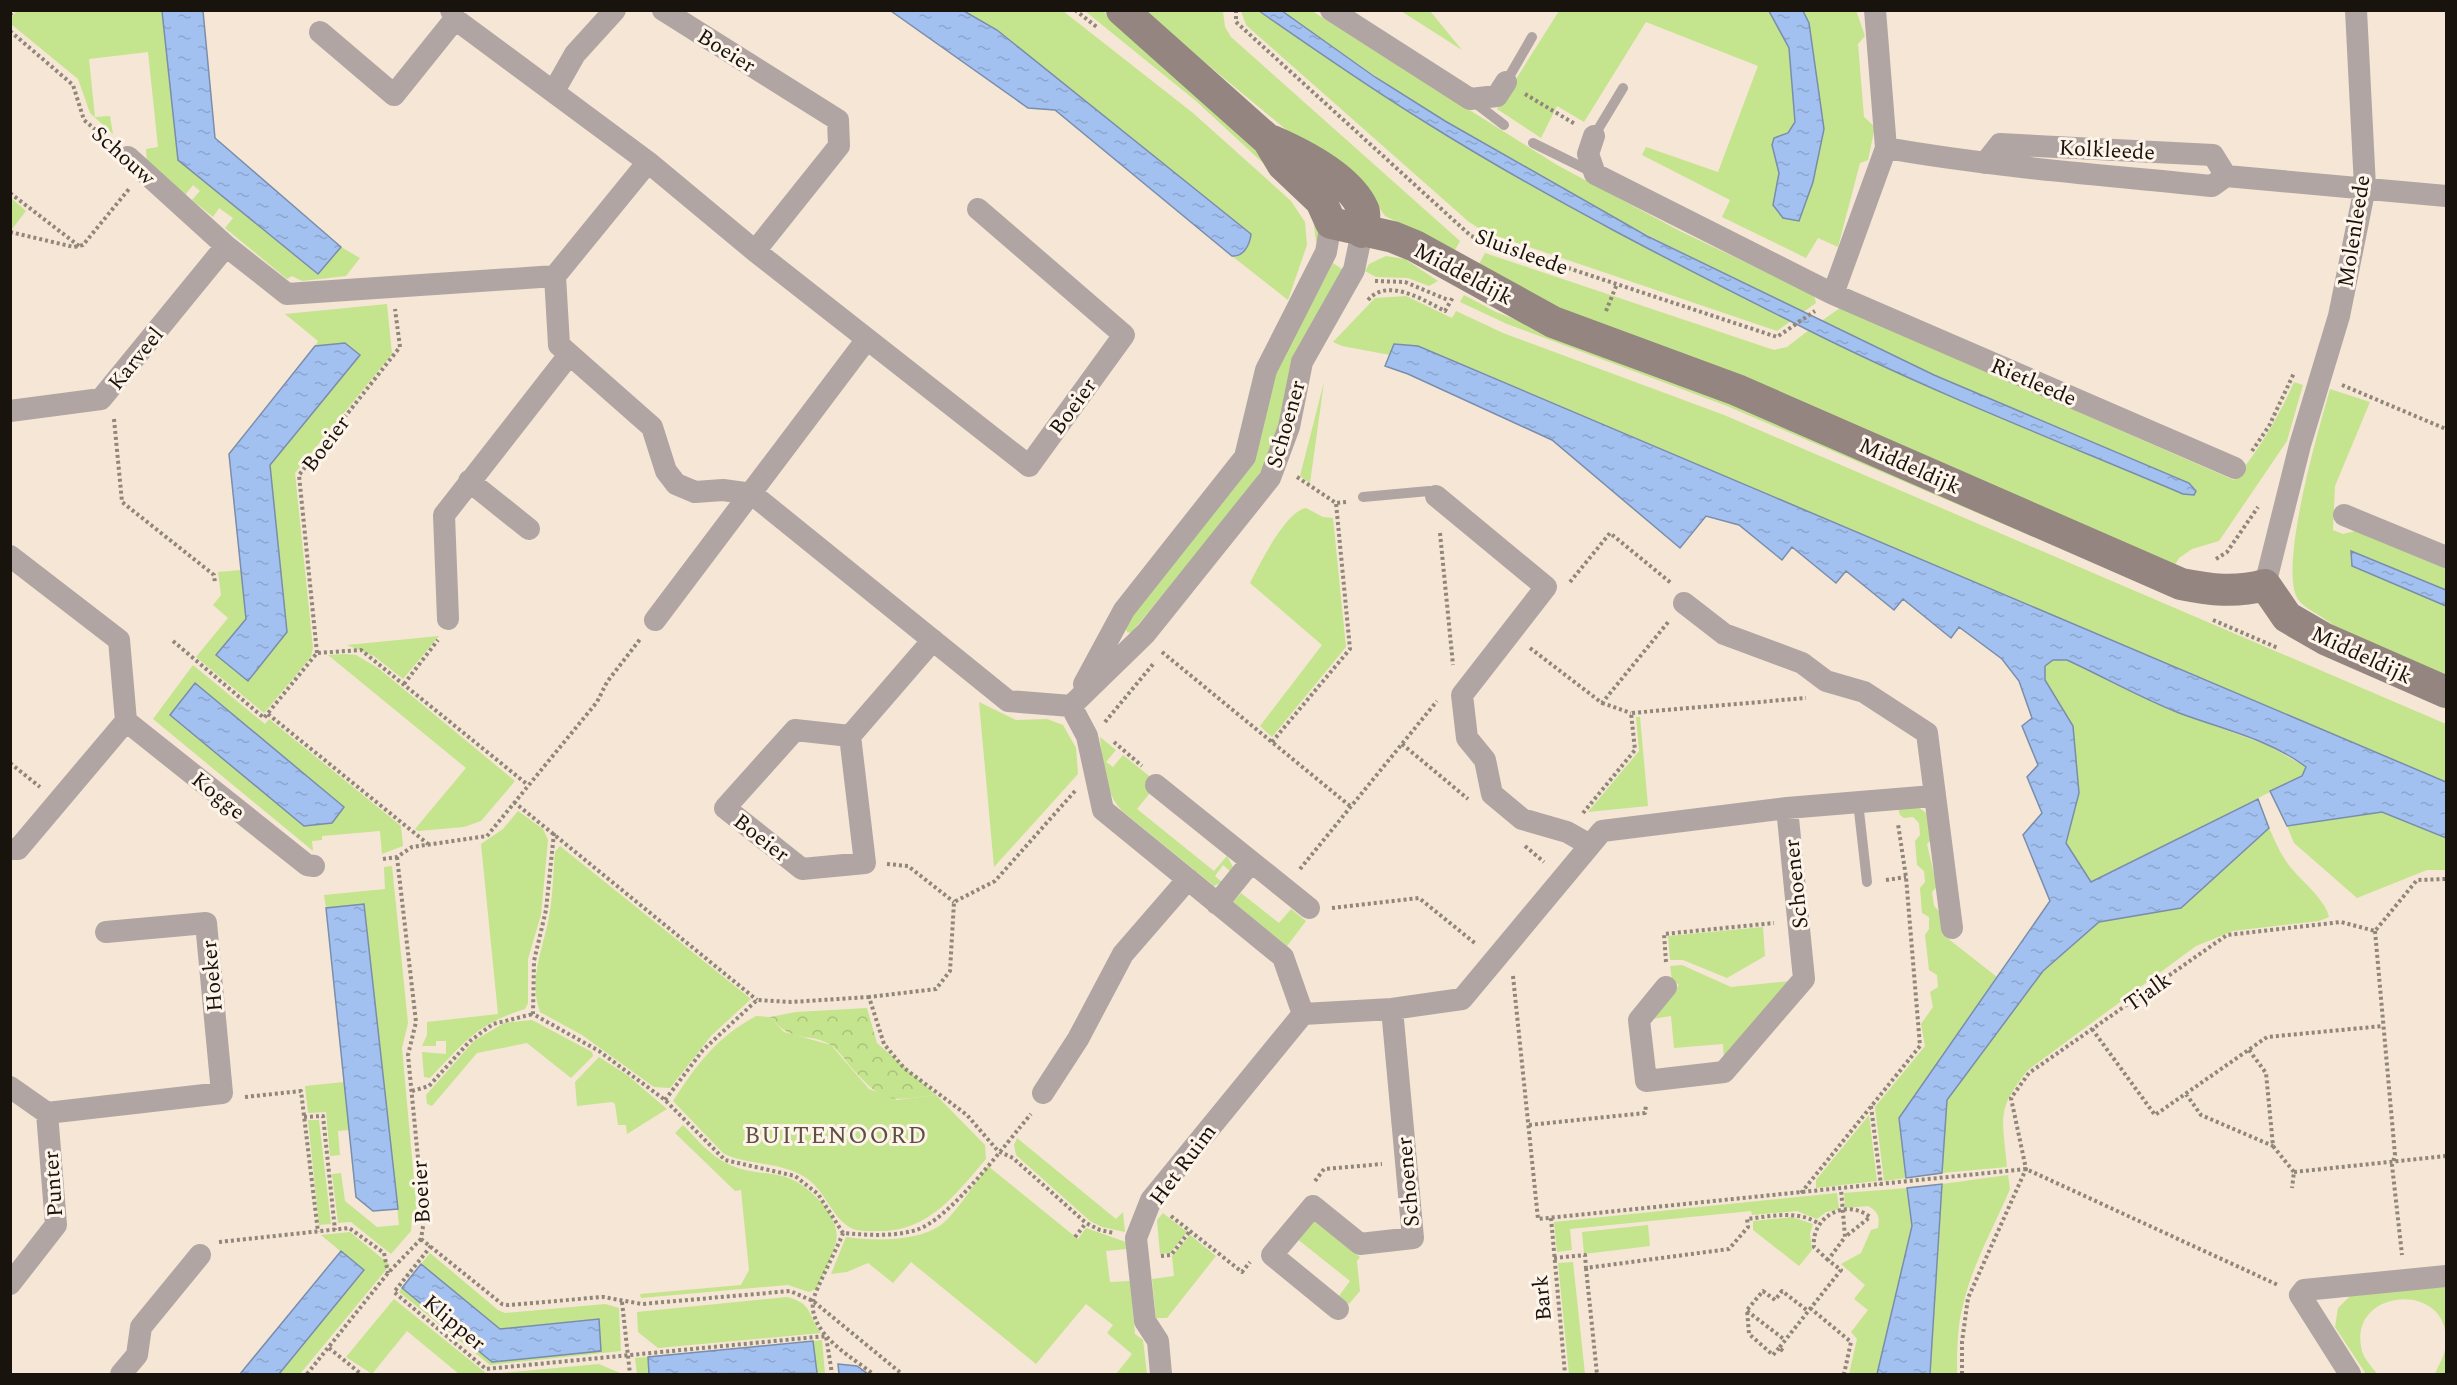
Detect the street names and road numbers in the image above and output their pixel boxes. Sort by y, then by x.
street label: Boeier [690,20,762,82]
street label: Schouw [84,118,163,195]
street label: Kolkleede [2058,131,2156,170]
street label: Molenleede [2329,173,2380,290]
street label: Sluisleede [1470,220,1573,285]
street label: Middeldijk [1408,234,1519,314]
street label: Karveel [100,320,172,398]
street label: Rietleede [1985,349,2082,415]
street label: Boeier [1041,371,1105,442]
street label: Schoener [1258,376,1315,472]
street label: Boeier [294,408,359,479]
street label: Middeldijk [1853,429,1965,503]
street label: Middeldijk [2305,618,2417,693]
street label: Kogge [184,764,252,828]
street label: Boeier [726,806,797,871]
street label: Schoener [1775,837,1818,930]
street label: Hoeker [193,938,232,1013]
street label: Tjalk [2117,964,2178,1020]
street label: Het Ruim [1142,1117,1225,1213]
street label: Schoener [1388,1135,1429,1228]
street label: Punter [35,1149,72,1218]
street label: Boeier [403,1159,440,1225]
street label: Bark [1524,1273,1561,1322]
street label: Klipper [415,1287,493,1359]

